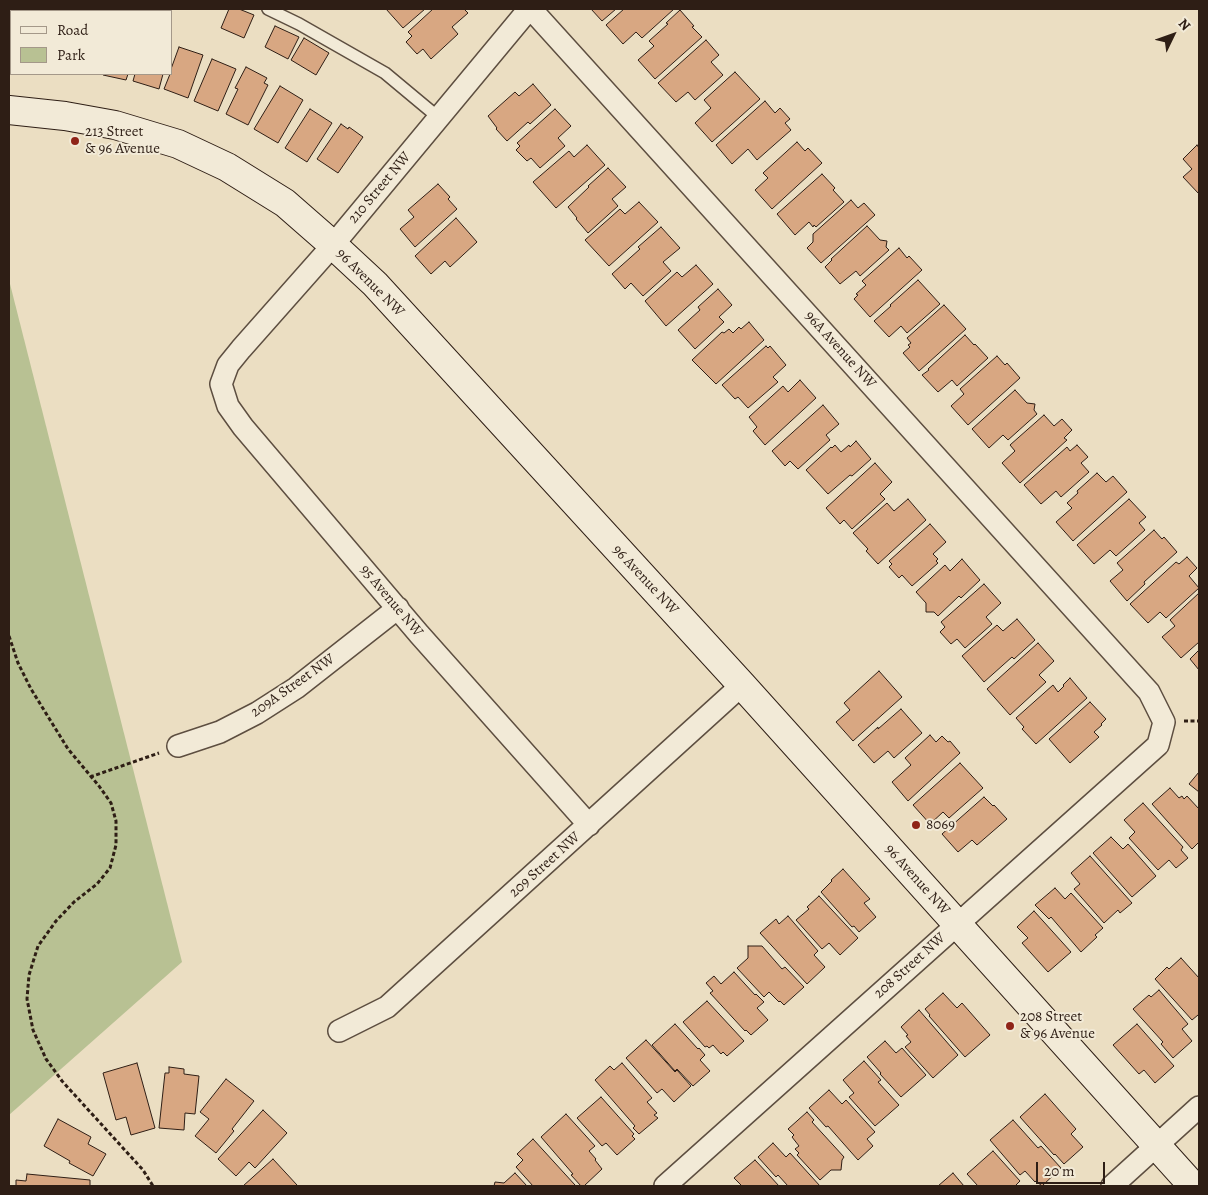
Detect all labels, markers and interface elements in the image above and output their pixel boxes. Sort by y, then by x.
legend [10,10,172,75]
north arrow [1148,10,1198,60]
text: N [1174,14,1195,35]
text: Road [57,20,88,40]
text: Park [57,45,85,65]
place label: 213 Street & 96 Avenue [85,123,160,158]
marker: 213 Street & 96 Avenue [69,135,81,147]
street label: 210 Street NW [345,149,415,227]
street label: 96 Avenue NW [332,245,408,321]
street label: 96A Avenue NW [801,308,879,392]
street label: 96 Avenue NW [608,541,682,619]
street label: 95 Avenue NW [356,561,426,641]
street label: 209A Street NW [248,650,338,722]
place label: 8069 [926,816,955,834]
marker: 8069 [910,819,922,831]
street label: 209 Street NW [506,828,584,902]
street label: 96 Avenue NW [880,841,954,919]
street label: 208 Street NW [871,929,949,1003]
place label: 208 Street & 96 Avenue [1020,1008,1095,1043]
marker: 208 Street & 96 Avenue [1004,1020,1016,1032]
scale bar [1038,1152,1107,1184]
text: 20 m [1044,1161,1075,1181]

